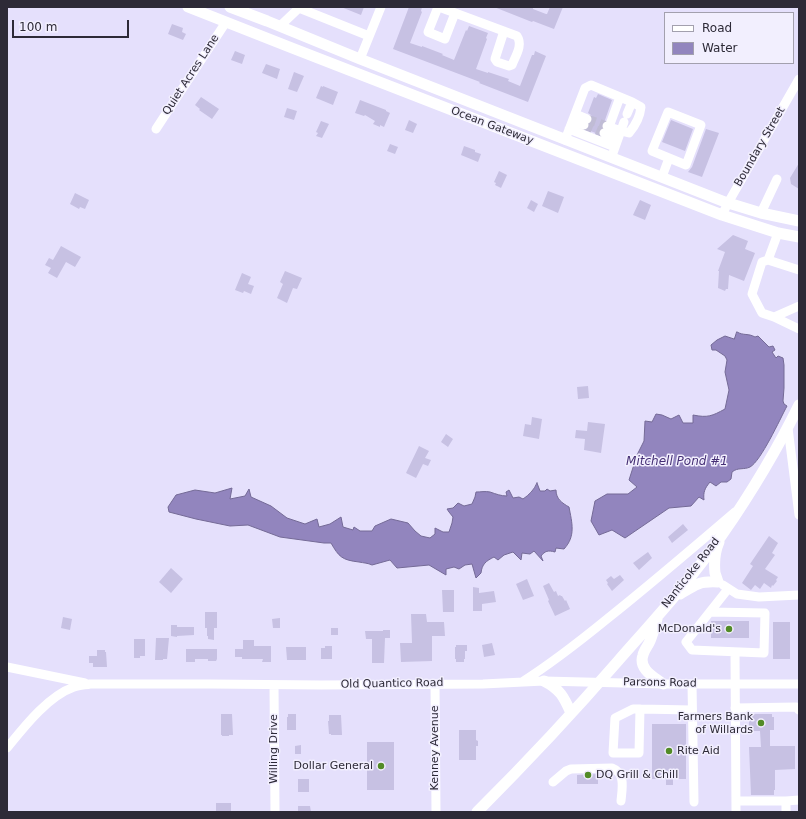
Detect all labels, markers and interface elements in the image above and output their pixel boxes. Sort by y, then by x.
scale bar [14,12,131,38]
legend [664,12,794,64]
text: 100 m [19,20,57,34]
text: Road [702,21,732,35]
street label: Quiet Acres Lane [160,32,222,118]
text: Water [702,41,737,55]
street label: Ocean Gateway [449,104,535,148]
street label: Boundary Street [732,105,788,189]
water label: Mitchell Pond #1 [626,455,728,469]
street label: Nanticoke Road [659,535,723,611]
place label: McDonald's [658,622,721,636]
marker: McDonald's [724,624,734,634]
street label: Parsons Road [623,676,697,690]
street label: Old Quantico Road [341,677,443,691]
street label: Kenney Avenue [428,705,442,791]
place label: Farmers Bank of Willards [678,710,753,736]
street label: Willing Drive [267,714,281,784]
marker: Farmers Bank of Willards [756,718,766,728]
place label: Rite Aid [677,744,720,758]
marker: Rite Aid [664,746,674,756]
place label: Dollar General [294,759,373,773]
marker: Dollar General [376,761,386,771]
place label: DQ Grill & Chill [596,768,678,782]
marker: DQ Grill & Chill [583,770,593,780]

